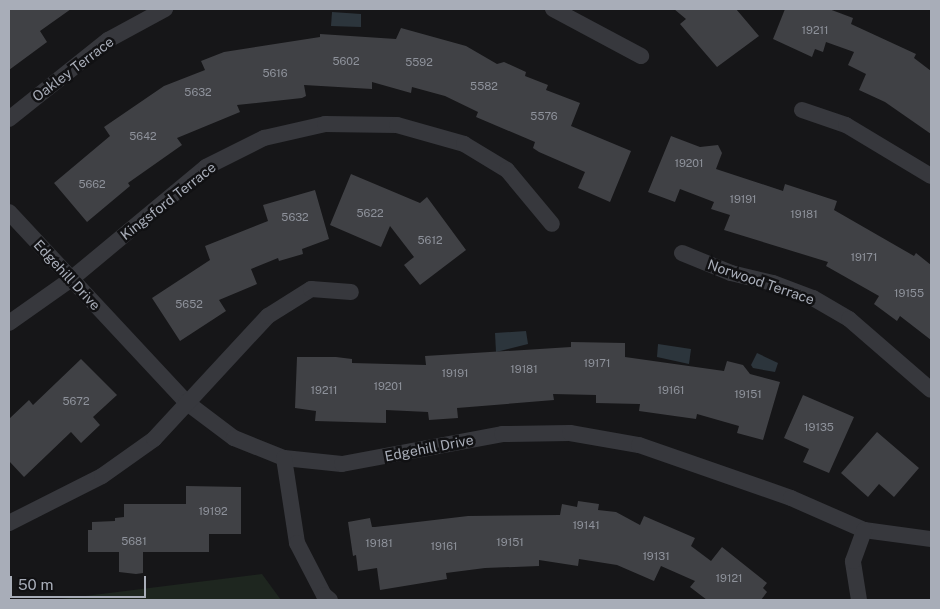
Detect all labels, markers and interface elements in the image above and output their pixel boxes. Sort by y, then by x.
house number: 19211 [802,23,828,37]
street label: Oakley Terrace [29,33,117,105]
house number: 5602 [332,54,360,68]
house number: 5592 [405,55,433,69]
house number: 5616 [262,66,288,80]
house number: 5582 [470,79,498,93]
house number: 5632 [184,85,212,99]
house number: 5576 [530,109,558,123]
house number: 5642 [129,129,157,143]
house number: 19201 [674,156,704,170]
street label: Kingsford Terrace [117,159,219,243]
house number: 5662 [78,177,106,191]
house number: 19191 [729,192,757,206]
house number: 5622 [356,206,384,220]
house number: 19181 [790,207,818,221]
house number: 5632 [281,210,309,224]
house number: 5612 [418,233,442,247]
street label: Edgehill Drive [30,236,104,314]
house number: 19171 [850,250,878,264]
street label: Norwood Terrace [706,256,816,308]
house number: 19155 [894,286,924,300]
house number: 5652 [175,297,203,311]
house number: 19171 [583,356,611,370]
house number: 19181 [510,362,538,376]
house number: 19191 [441,366,469,380]
house number: 19201 [373,379,403,393]
house number: 19211 [311,383,337,397]
house number: 19161 [657,383,685,397]
house number: 19151 [734,387,762,401]
house number: 5672 [63,394,89,408]
house number: 19135 [804,420,834,434]
street label: Edgehill Drive [383,431,475,465]
house number: 19192 [198,504,228,518]
house number: 19141 [572,518,600,532]
house number: 5681 [121,534,147,548]
house number: 19151 [496,535,524,549]
house number: 19181 [365,536,393,550]
house number: 19161 [430,539,458,553]
house number: 19131 [642,549,670,563]
scale bar [12,566,149,598]
house number: 19121 [716,571,742,585]
text: 50 m [18,576,53,593]

